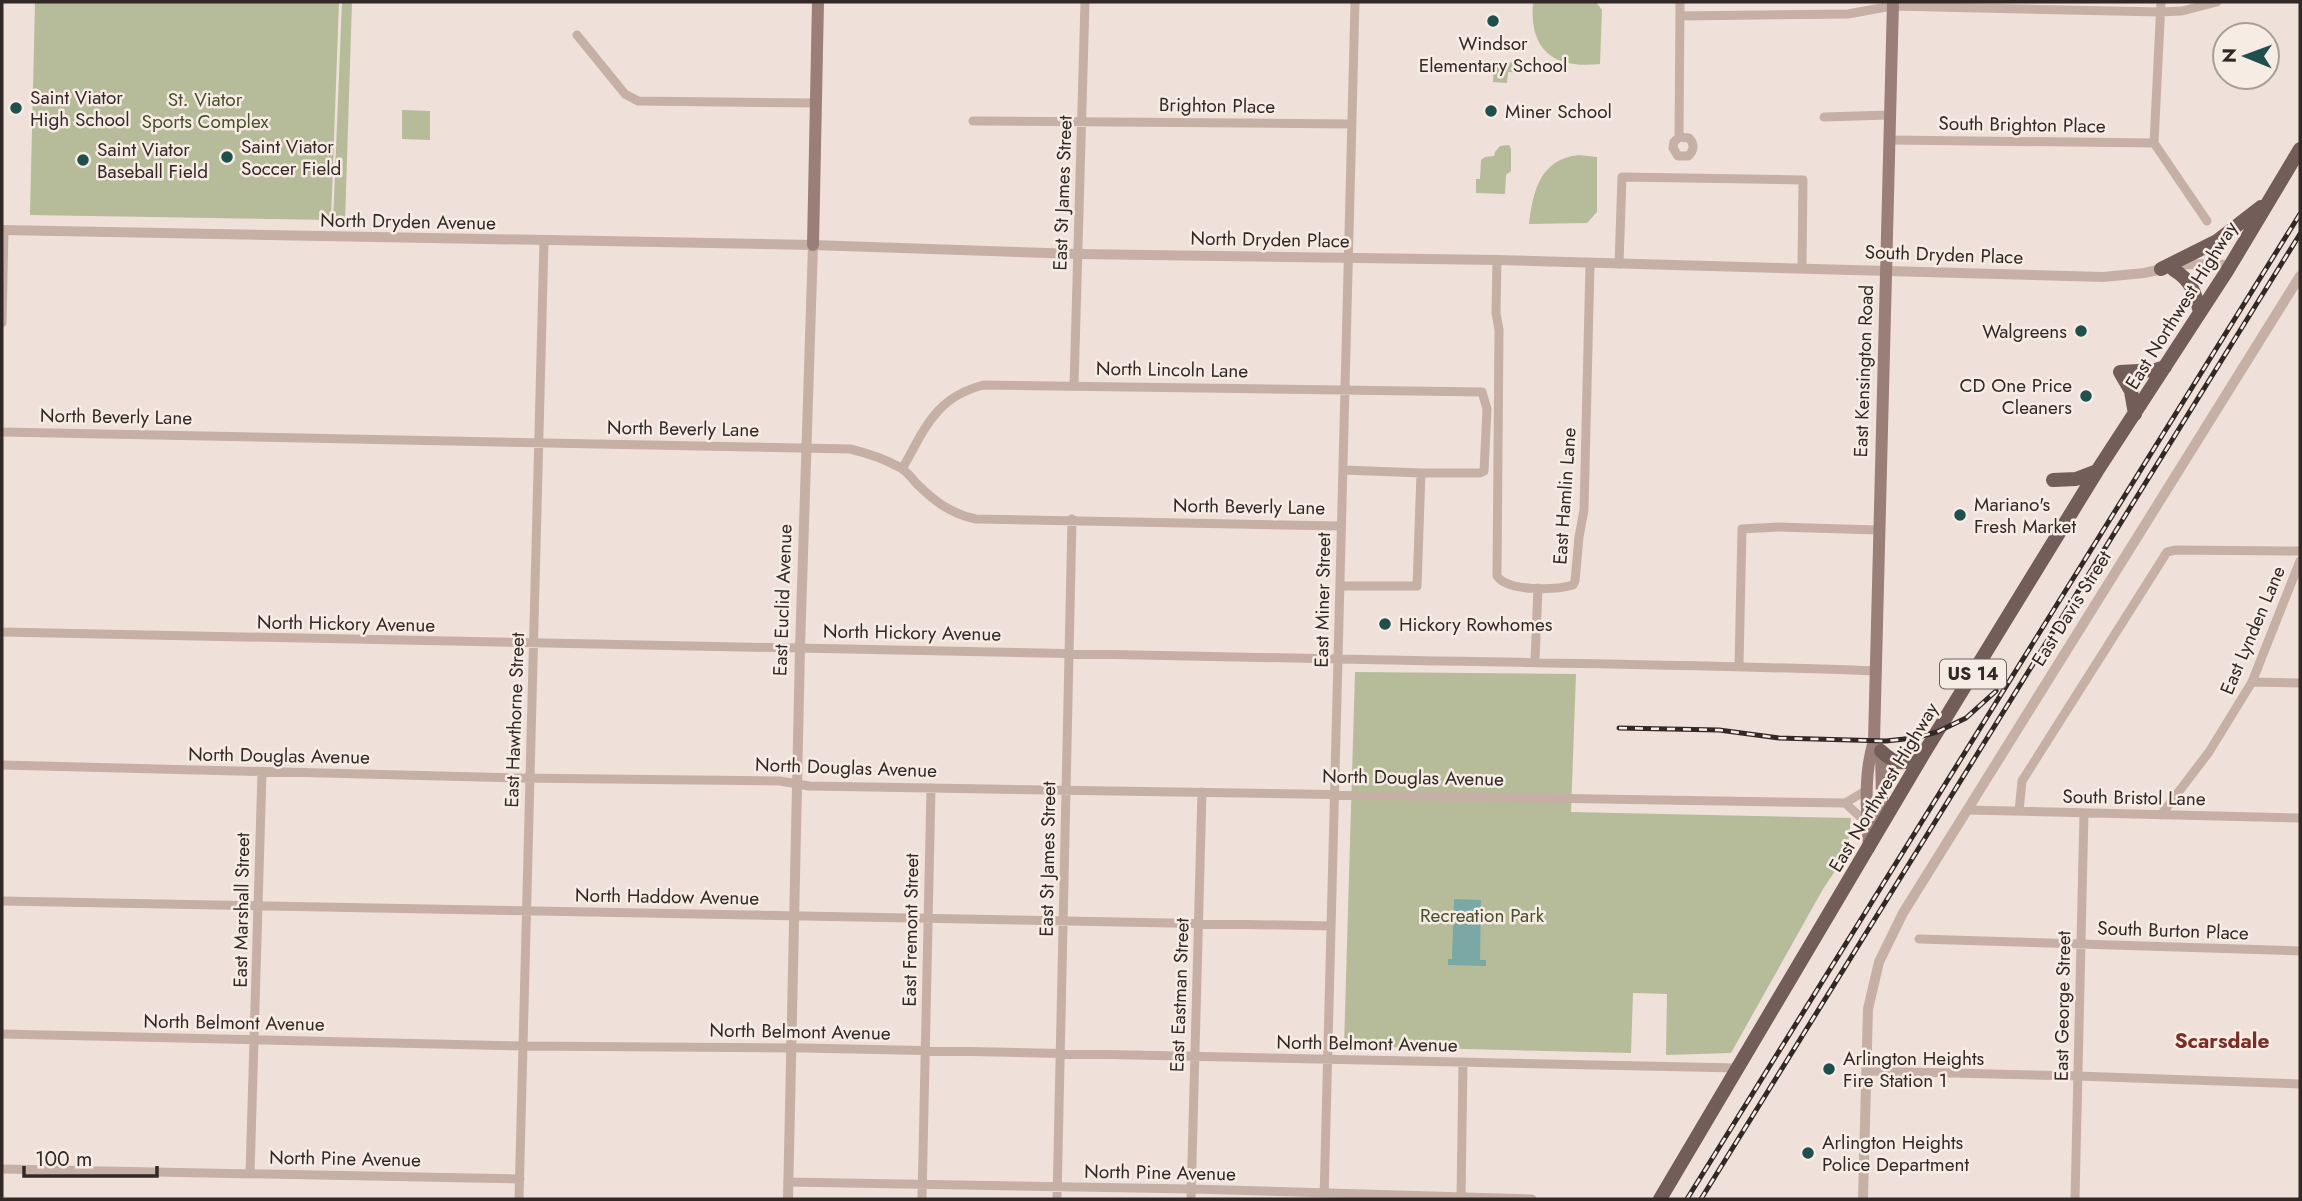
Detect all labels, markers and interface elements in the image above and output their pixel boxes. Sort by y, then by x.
marker: Windsor Elementary School [1485,13,1501,29]
north arrow [2211,21,2281,91]
place label: Windsor Elementary School [1419,30,1567,79]
text: N [2216,48,2243,63]
place label: Saint Viator High School [30,84,130,133]
park label: St. Viator Sports Complex [142,86,268,135]
street label: Brighton Place [1159,91,1276,120]
place label: Miner School [1505,98,1612,125]
marker: Saint Viator High School [8,100,24,116]
marker: Miner School [1483,103,1499,119]
street label: South Brighton Place [1938,110,2106,139]
street label: East St James Street [1046,115,1079,271]
place label: Saint Viator Soccer Field [241,133,341,182]
place label: Saint Viator Baseball Field [97,136,208,185]
marker: Saint Viator Soccer Field [219,149,235,165]
marker: Saint Viator Baseball Field [75,152,91,168]
street label: North Dryden Avenue [320,206,496,237]
street label: East Northwest Highway [2119,216,2244,394]
street label: North Dryden Place [1190,225,1350,254]
street label: South Dryden Place [1864,238,2024,271]
street label: East Kensington Road [1847,284,1880,458]
place label: Walgreens [1982,318,2067,345]
marker: Walgreens [2073,323,2089,339]
street label: North Lincoln Lane [1096,355,1249,384]
place label: CD One Price Cleaners [1960,372,2072,421]
marker: CD One Price Cleaners [2078,388,2094,404]
street label: North Beverly Lane [40,402,193,431]
street label: North Beverly Lane [607,414,760,443]
street label: East Hamlin Lane [1546,426,1583,566]
place label: Mariano's Fresh Market [1974,491,2076,540]
street label: North Beverly Lane [1173,492,1326,521]
marker: Mariano's Fresh Market [1952,507,1968,523]
street label: East Euclid Avenue [766,523,799,676]
street label: East Miner Street [1308,532,1337,668]
street label: East Davis Street [2025,545,2118,671]
street label: East Lynden Lane [2213,562,2292,699]
street label: North Hickory Avenue [257,608,436,639]
place label: Hickory Rowhomes [1399,611,1553,638]
marker: Hickory Rowhomes [1377,616,1393,632]
street label: North Hickory Avenue [823,617,1002,648]
street label: East Hawthorne Street [498,632,531,808]
road number: US 14 [1940,660,2006,688]
street label: East Northwest Highway [1822,697,1945,877]
street label: North Douglas Avenue [188,740,370,771]
street label: North Douglas Avenue [755,751,938,784]
street label: North Douglas Avenue [1322,762,1504,793]
street label: East St James Street [1033,781,1062,937]
street label: South Bristol Lane [2062,783,2206,812]
street label: East Marshall Street [227,832,256,988]
street label: East Fremont Street [896,853,925,1007]
street label: North Haddow Avenue [575,881,759,912]
park label: Recreation Park [1420,902,1545,929]
street label: South Burton Place [2097,914,2249,947]
street label: East Eastman Street [1163,917,1196,1073]
street label: East George Street [2048,930,2077,1081]
street label: North Belmont Avenue [143,1007,325,1038]
street label: North Belmont Avenue [709,1016,891,1047]
district label: Scarsdale [2174,1026,2270,1056]
street label: North Belmont Avenue [1276,1028,1458,1059]
place label: Arlington Heights Fire Station 1 [1843,1045,1984,1094]
marker: Arlington Heights Fire Station 1 [1821,1061,1837,1077]
place label: Arlington Heights Police Department [1822,1129,1969,1178]
scale bar [24,1134,158,1178]
text: 100 m [35,1144,92,1174]
street label: North Pine Avenue [269,1144,421,1173]
marker: Arlington Heights Police Department [1800,1145,1816,1161]
street label: North Pine Avenue [1084,1158,1236,1187]

